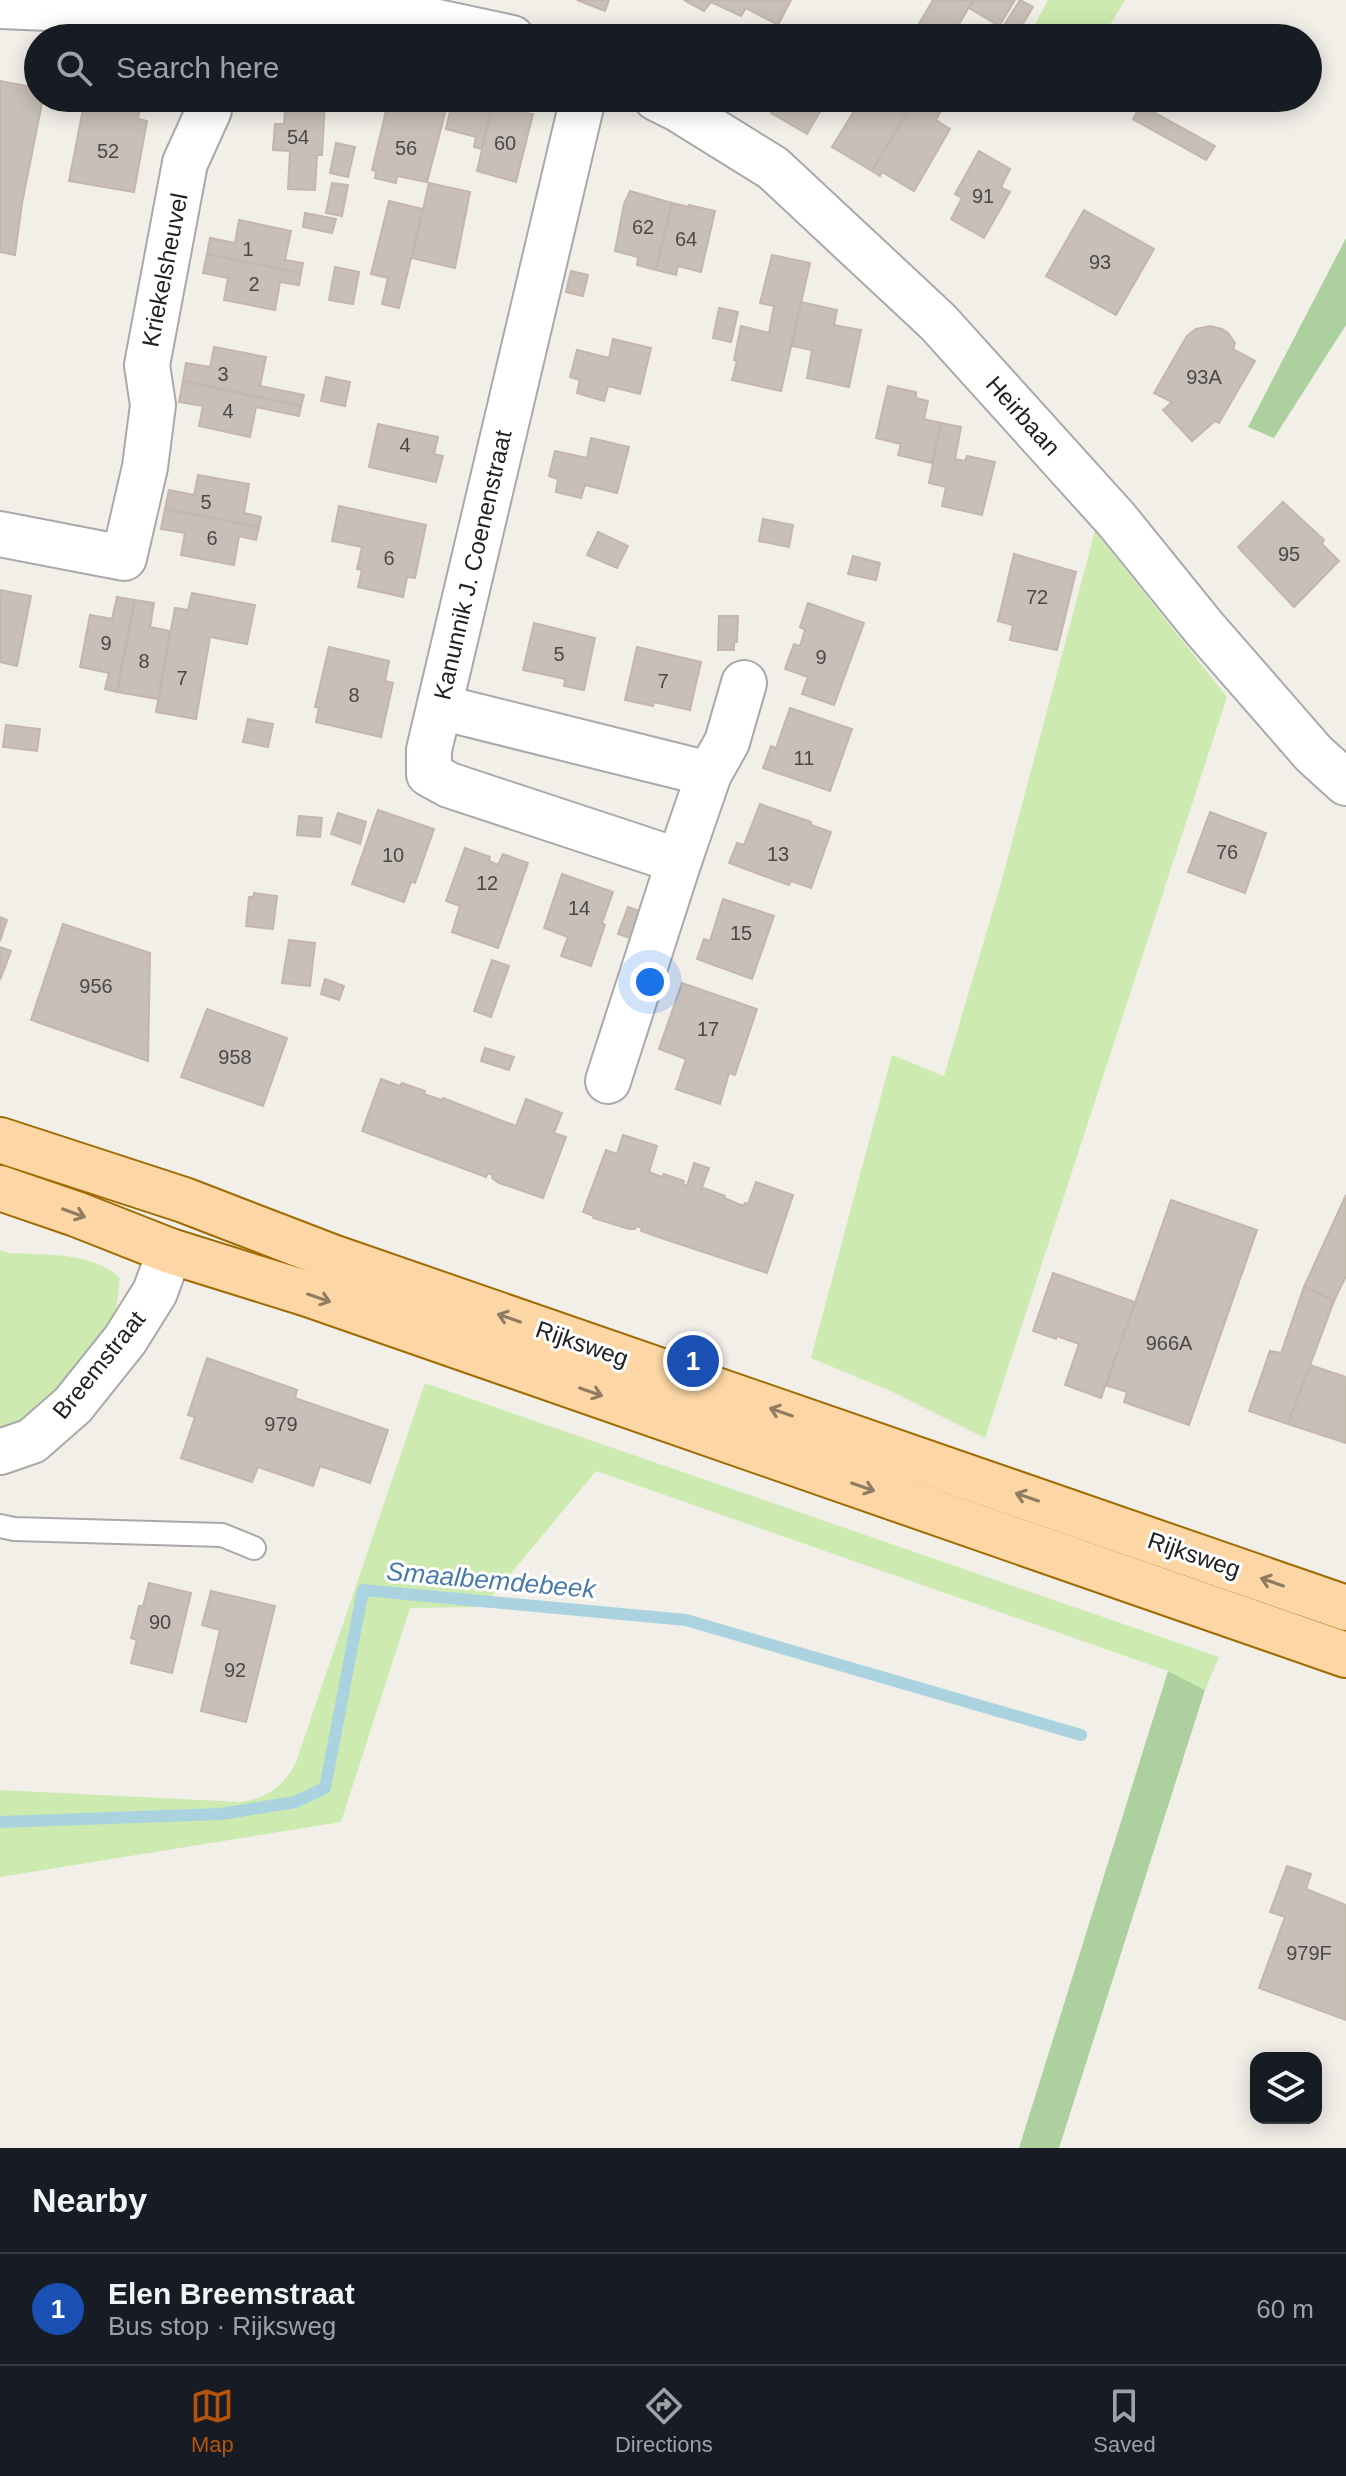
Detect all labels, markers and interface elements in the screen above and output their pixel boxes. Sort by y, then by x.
search box [24,24,1322,112]
icon: search [52,46,96,90]
text: Search here [116,51,279,84]
house number: 54 [287,126,309,148]
house number: 60 [494,132,516,154]
house number: 56 [395,137,417,159]
house number: 52 [97,140,119,162]
house number: 91 [972,185,994,207]
street label: Kriekelsheuvel [136,191,193,349]
house number: 62 [632,216,654,238]
house number: 64 [675,228,697,250]
house number: 1 [242,238,254,260]
house number: 93 [1089,251,1111,273]
house number: 2 [248,273,260,295]
house number: 3 [217,363,229,385]
house number: 93A [1186,366,1222,388]
street label: Heirbaan [981,370,1066,461]
house number: 4 [222,400,234,422]
street label: Kanunnik J. Coenenstraat [428,427,517,702]
house number: 4 [399,434,411,456]
house number: 5 [200,491,212,513]
house number: 6 [206,527,218,549]
house number: 95 [1278,543,1300,565]
house number: 6 [383,547,395,569]
house number: 72 [1026,586,1048,608]
house number: 9 [100,632,112,654]
house number: 5 [553,643,565,665]
house number: 9 [815,646,827,668]
house number: 8 [138,650,150,672]
house number: 7 [176,667,188,689]
house number: 7 [657,670,669,692]
house number: 8 [348,684,360,706]
house number: 11 [794,747,814,769]
house number: 76 [1216,841,1238,863]
house number: 13 [767,843,789,865]
house number: 10 [382,844,404,866]
house number: 12 [476,872,498,894]
house number: 14 [568,897,590,919]
house number: 15 [730,922,752,944]
your location [630,962,670,1002]
house number: 956 [79,975,113,997]
house number: 17 [697,1018,719,1040]
house number: 958 [218,1046,252,1068]
one-way arrow [61,1207,86,1222]
one-way arrow [307,1291,332,1306]
street label: Breemstraat [47,1305,150,1424]
one-way arrow [496,1310,521,1325]
street label: Rijksweg [532,1315,632,1372]
pin: 1 [667,1331,719,1391]
house number: 966A [1146,1332,1193,1354]
one-way arrow [579,1386,604,1401]
one-way arrow [769,1404,794,1419]
house number: 979 [264,1413,298,1435]
one-way arrow [851,1481,876,1496]
one-way arrow [1014,1489,1039,1504]
street label: Rijksweg [1144,1526,1244,1583]
water label: Smaalbemdebeek [385,1556,599,1604]
one-way arrow [1260,1574,1285,1589]
house number: 90 [149,1611,171,1633]
house number: 92 [224,1659,246,1681]
house number: 979F [1286,1942,1332,1964]
map controls [1250,2052,1322,2124]
button: layers [1250,2052,1322,2124]
text: Nearby [32,2181,147,2219]
text: Elen Breemstraat [108,2277,355,2310]
text: 1 [51,2294,65,2324]
text: 60 m [1256,2294,1314,2324]
text: Bus stop · Rijksweg [108,2311,336,2341]
tab: Map [190,2384,234,2458]
tab: Directions [615,2384,713,2458]
tab: Saved [1093,2384,1156,2458]

